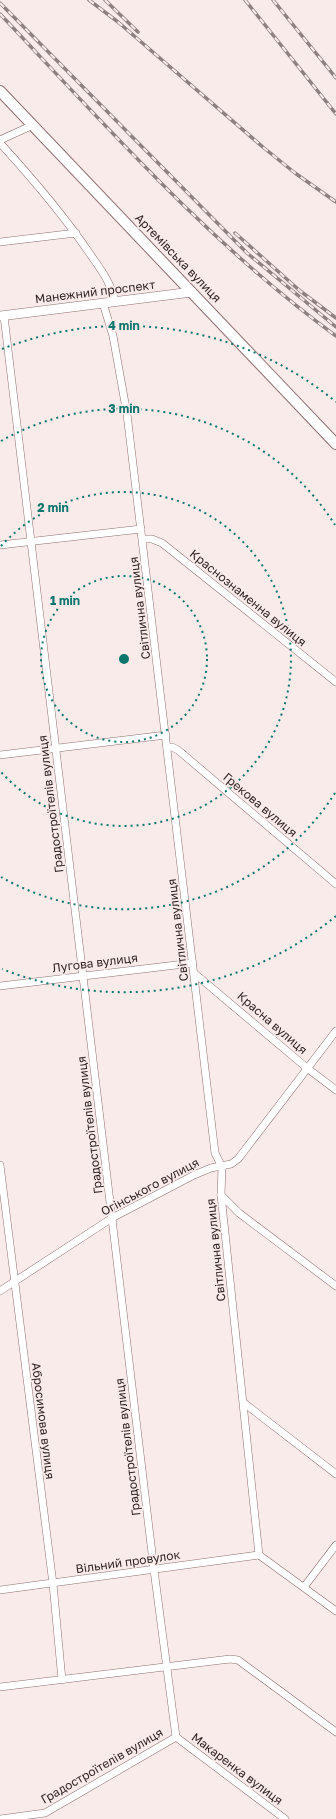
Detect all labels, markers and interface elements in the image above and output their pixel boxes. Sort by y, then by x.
street label: Артемівська вулиця [132,210,225,305]
street label: Манежний проспект [34,277,156,306]
text: 4 min [108,318,140,333]
text: 3 min [108,401,140,416]
text: 2 min [37,500,69,515]
street label: Краснознаменна вулиця [187,546,310,649]
street label: Світлична вулиця [126,556,153,660]
text: 1 min [50,593,80,608]
centre of rings [117,652,131,666]
street label: Градостроїтелiв вулиця [35,734,66,874]
street label: Грекова вулиця [220,769,300,840]
street label: Світлична вулиця [164,878,191,982]
street label: Лугова вулиця [51,950,139,975]
street label: Красна вулиця [234,988,310,1057]
street label: Градостроїтелiв вулиця [74,1055,105,1195]
street label: Огінського вулиця [98,1154,201,1219]
street label: Світлична вулиця [203,1198,228,1302]
street label: Абросимова вулиця [29,1362,58,1480]
street label: Градостроїтелiв вулиця [112,1377,143,1517]
street label: Вільний провулок [75,1547,181,1576]
street label: Градостроїтелiв вулиця [38,1724,166,1807]
street label: Макаренка вулиця [189,1729,286,1808]

